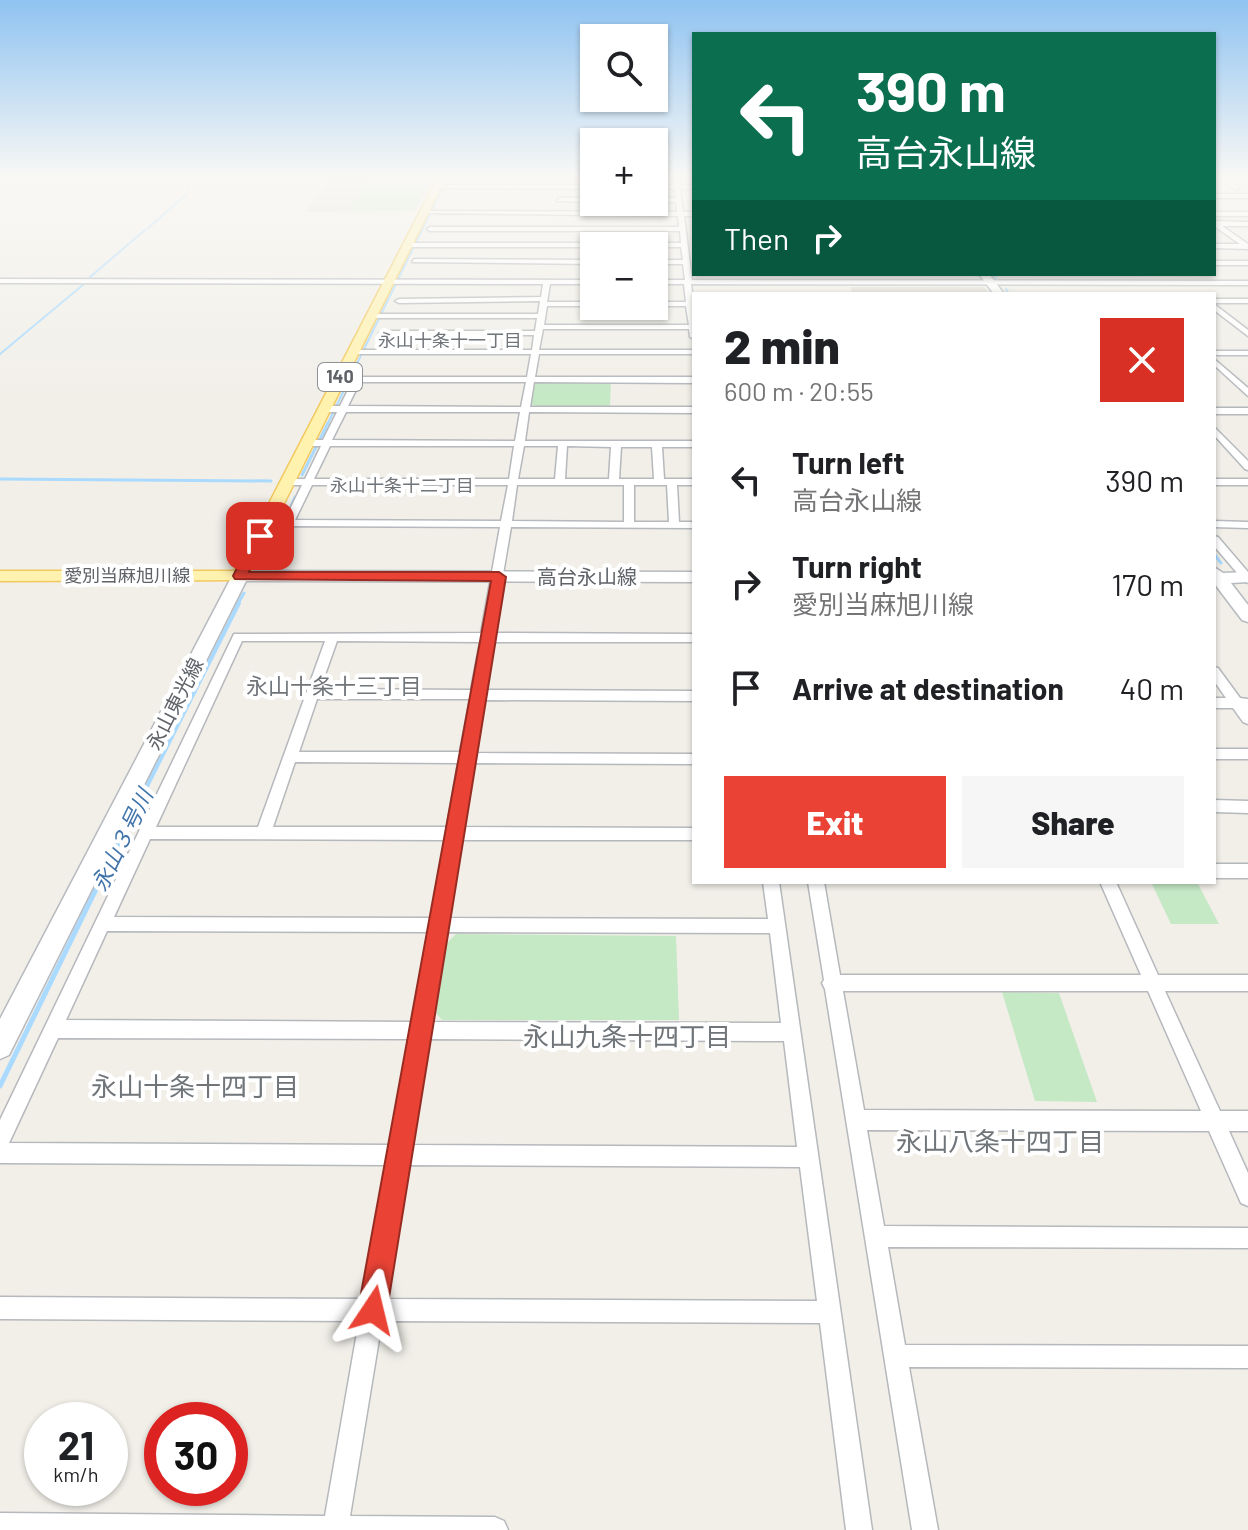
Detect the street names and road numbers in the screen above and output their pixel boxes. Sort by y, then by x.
road number: 140 [318,363,362,391]
street label: 愛別当麻旭川線 [64,564,190,586]
street label: 高台永山線 [537,564,637,588]
street label: 永山東光線 [141,654,208,754]

